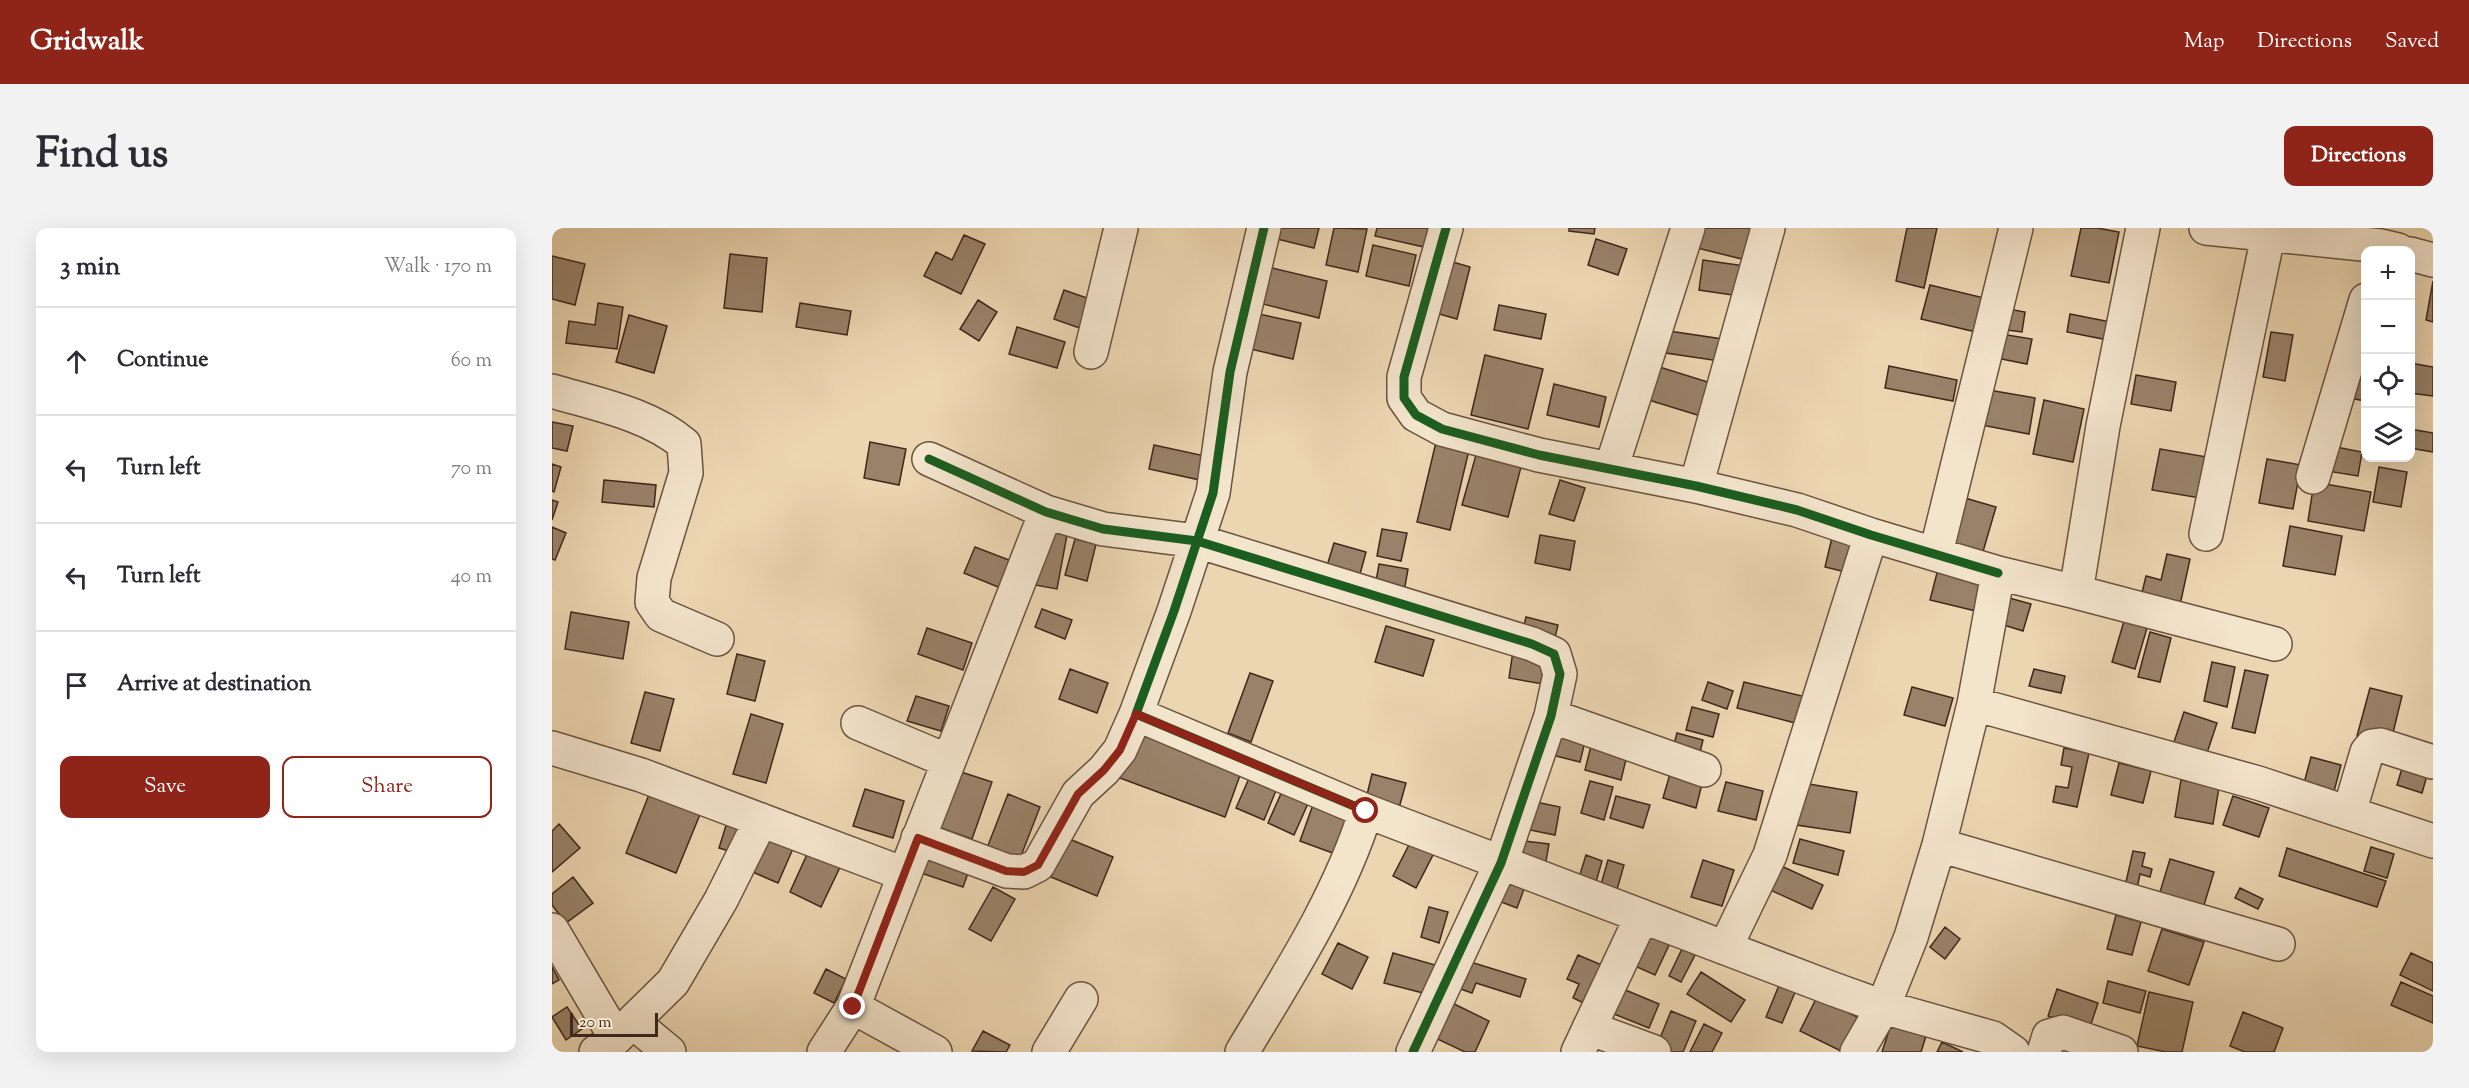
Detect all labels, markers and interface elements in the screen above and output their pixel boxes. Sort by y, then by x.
text: Gridwalk [30,22,144,62]
text: Map [2184,27,2224,57]
text: Directions [2257,27,2352,57]
text: Saved [2385,27,2439,57]
text: Find us [36,126,168,186]
button: Directions [2284,126,2433,186]
map controls [2361,246,2415,462]
button: + [2361,246,2415,300]
text: 3 min [60,249,120,286]
text: Walk · 170 m [384,253,492,282]
button: − [2361,300,2415,354]
icon: ahead [60,345,93,378]
text: Continue [117,345,208,377]
text: 60 m [451,347,492,376]
button: locate [2361,354,2415,408]
button: layers [2361,408,2415,462]
icon: left [60,453,93,486]
text: Turn left [117,453,200,485]
text: 70 m [451,455,492,484]
icon: left [60,561,93,594]
text: Turn left [117,561,200,593]
text: 40 m [451,563,492,592]
icon: arrive [60,669,93,702]
text: Arrive at destination [117,669,312,701]
button: Save [60,756,270,818]
button: Share [282,756,492,818]
route start [1352,797,1378,823]
route end [839,993,865,1019]
scale bar [570,1010,658,1038]
text: 20 m [579,1012,612,1035]

